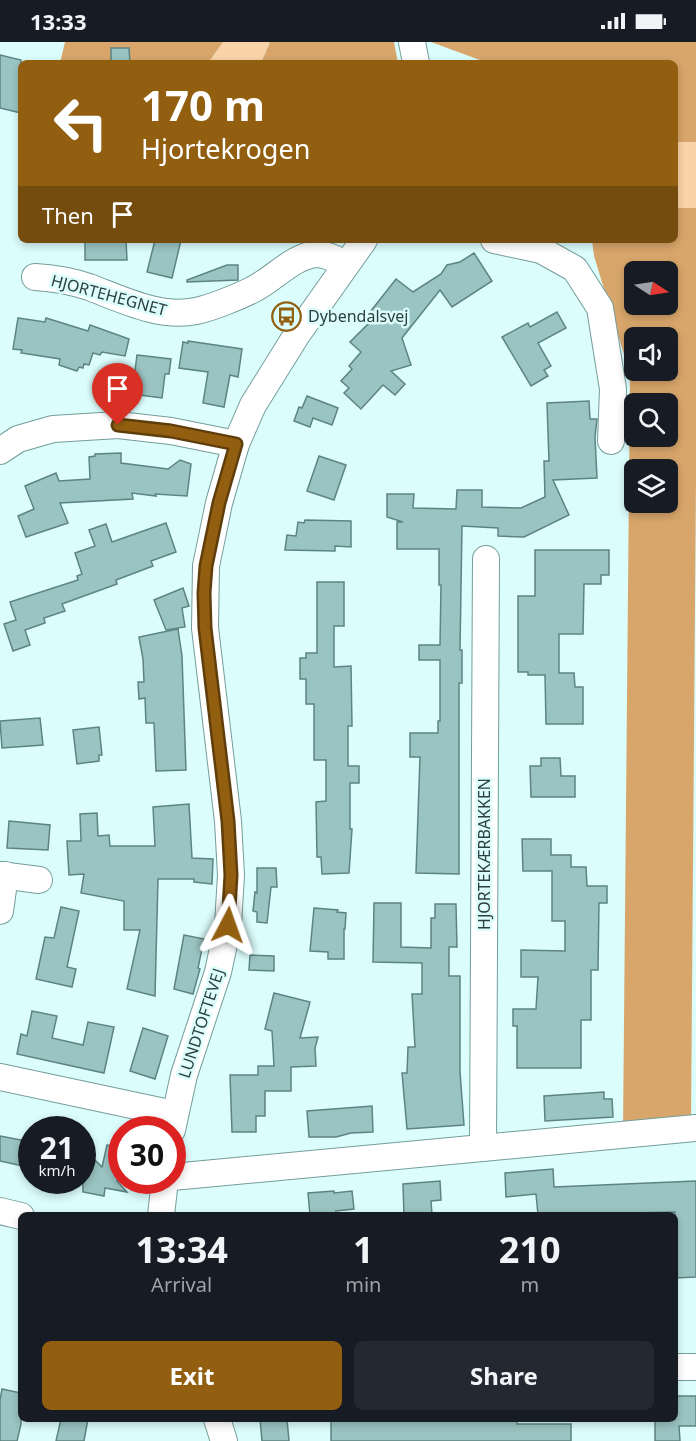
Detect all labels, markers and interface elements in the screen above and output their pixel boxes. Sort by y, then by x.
text: 13:33 [30,6,87,36]
text: 170 m [141,76,265,133]
icon: left [42,84,120,162]
text: Hjortekrogen [141,130,310,167]
icon: arrive [106,198,139,231]
text: Then [42,200,94,230]
north arrow [624,261,678,315]
map controls [624,261,678,513]
street label: HJORTEHEGNET [49,269,169,321]
bus stop icon: Dybendalsvej [271,300,303,332]
place label: Dybendalsvej [308,305,408,327]
button: sound [624,327,678,381]
pin [92,363,143,425]
icon: arrive [101,372,134,405]
button: search [624,393,678,447]
button: layers [624,459,678,513]
street label: HJORTEKÆRBAKKEN [473,778,495,930]
position arrow [196,893,260,957]
street label: LUNDTOFTEVEJ [173,965,229,1081]
speed limit sign: 30 [108,1116,186,1194]
text: 21 [40,1127,74,1168]
text: km/h [39,1160,75,1180]
text: 13:34 [135,1225,228,1274]
text: 1 [353,1225,374,1274]
text: 210 [499,1225,561,1274]
text: Arrival [151,1271,212,1298]
text: min [345,1271,381,1298]
text: m [520,1271,539,1298]
button: Exit [42,1341,342,1410]
button: Share [354,1341,654,1410]

